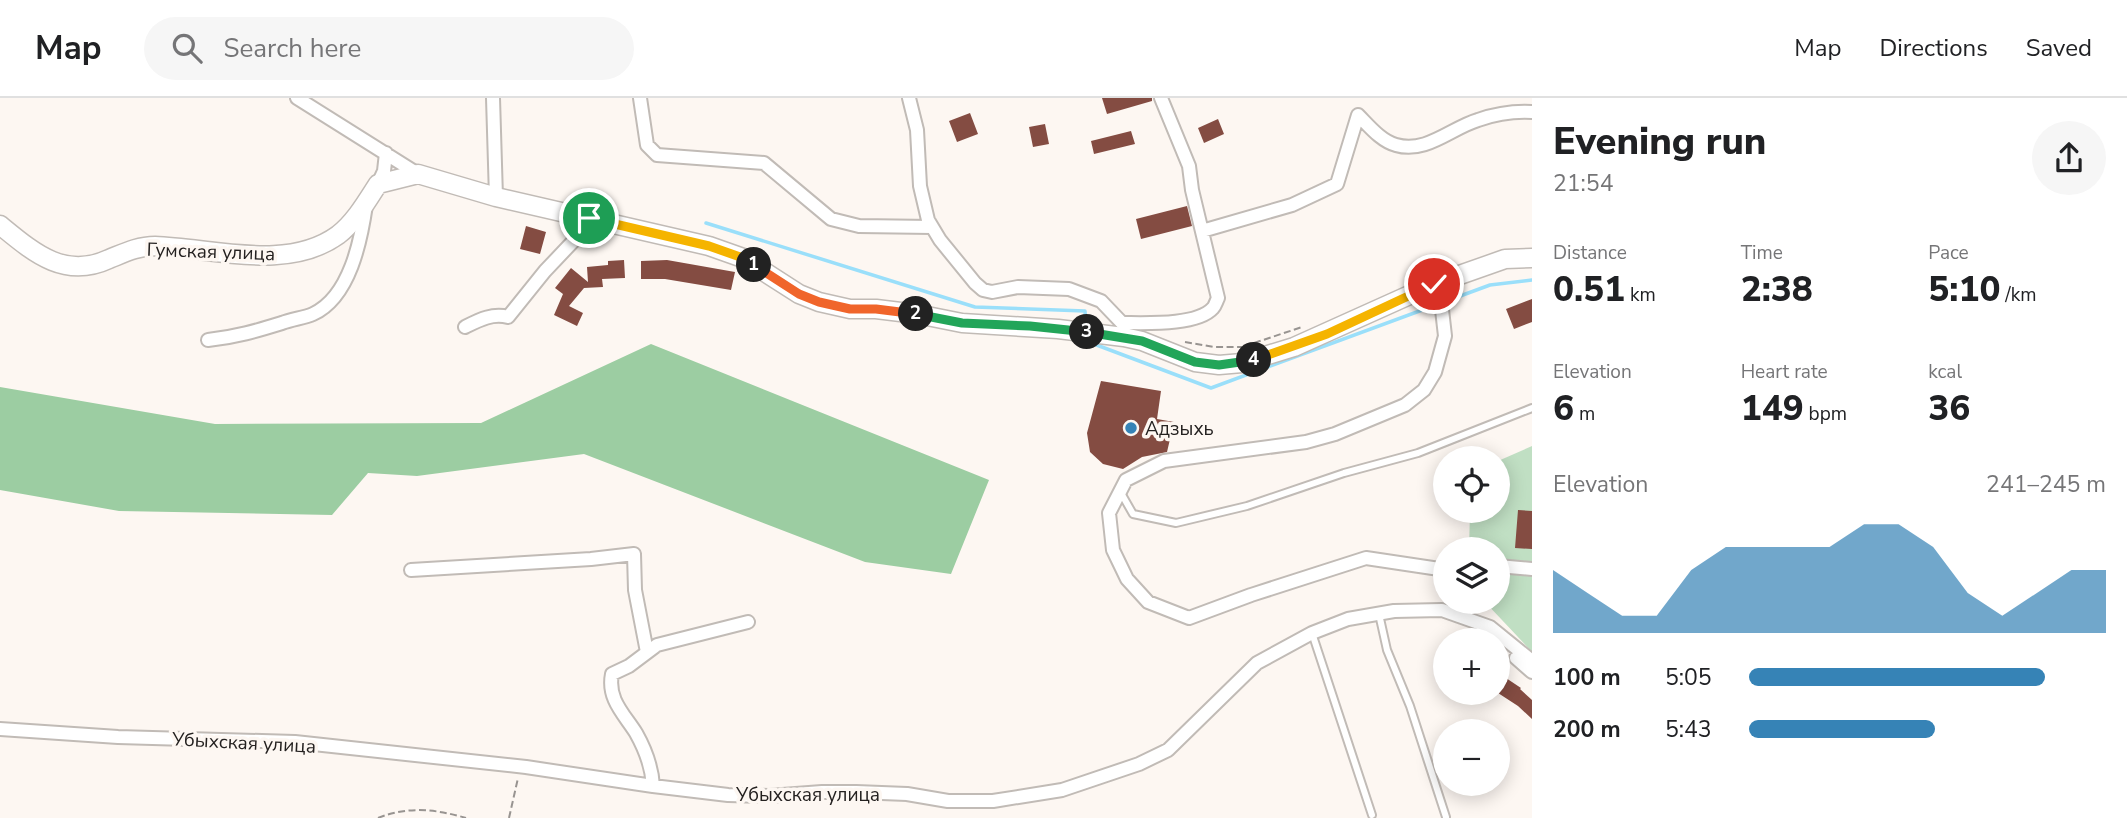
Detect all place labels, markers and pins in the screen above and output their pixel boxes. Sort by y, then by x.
pin [559,188,619,248]
pin: 1 [736,248,772,282]
pin [1404,254,1464,314]
pin: 2 [898,296,934,332]
pin: 3 [1070,314,1104,350]
pin: 4 [1236,342,1272,378]
place label: Адзыхь [1145,416,1214,442]
marker: Адзыхь [1123,420,1139,436]

